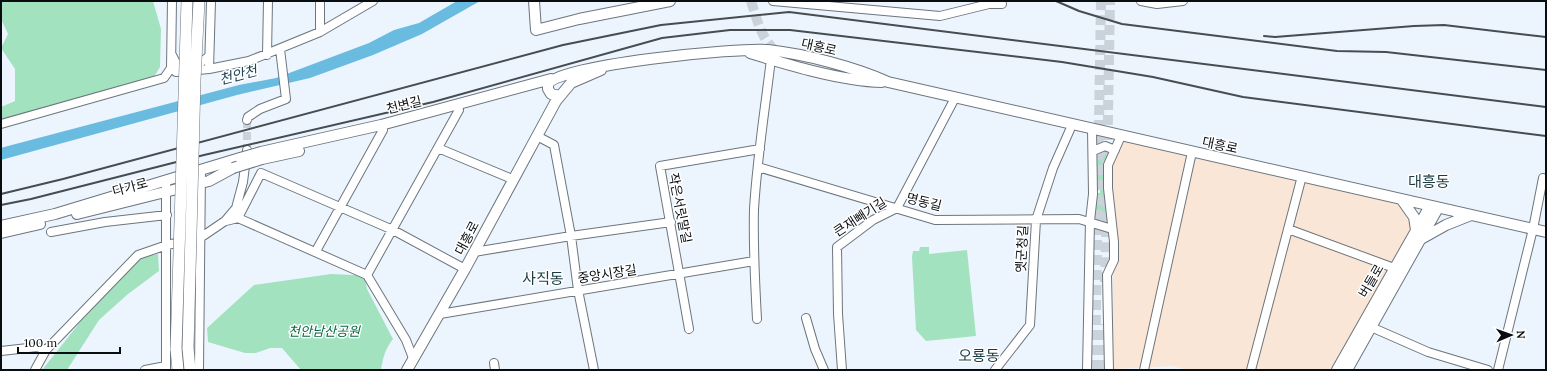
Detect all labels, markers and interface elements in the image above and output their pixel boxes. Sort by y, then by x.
street label: 대흥로 [800,35,838,59]
water label: 천안천 [217,61,260,89]
street label: 천변길 [385,92,423,118]
street label: 대흥로 [1201,133,1239,157]
street label: 작은서릿말길 [665,171,695,245]
district label: 대흥동 [1408,172,1450,191]
street label: 다가로 [110,174,150,200]
street label: 명동길 [905,189,943,215]
street label: 큰재빼기길 [830,194,890,240]
street label: 대흥로 [451,218,483,258]
street label: 옛군청길 [1012,225,1032,273]
street label: 중앙시장길 [576,261,638,287]
street label: 버들로 [1355,261,1387,301]
district label: 사직동 [522,269,564,288]
north arrow [1491,315,1531,355]
park label: 천안남산공원 [288,323,361,340]
scale bar [18,329,120,355]
text: N [1514,330,1528,340]
text: 100 m [24,335,57,350]
district label: 오룡동 [958,346,1000,365]

